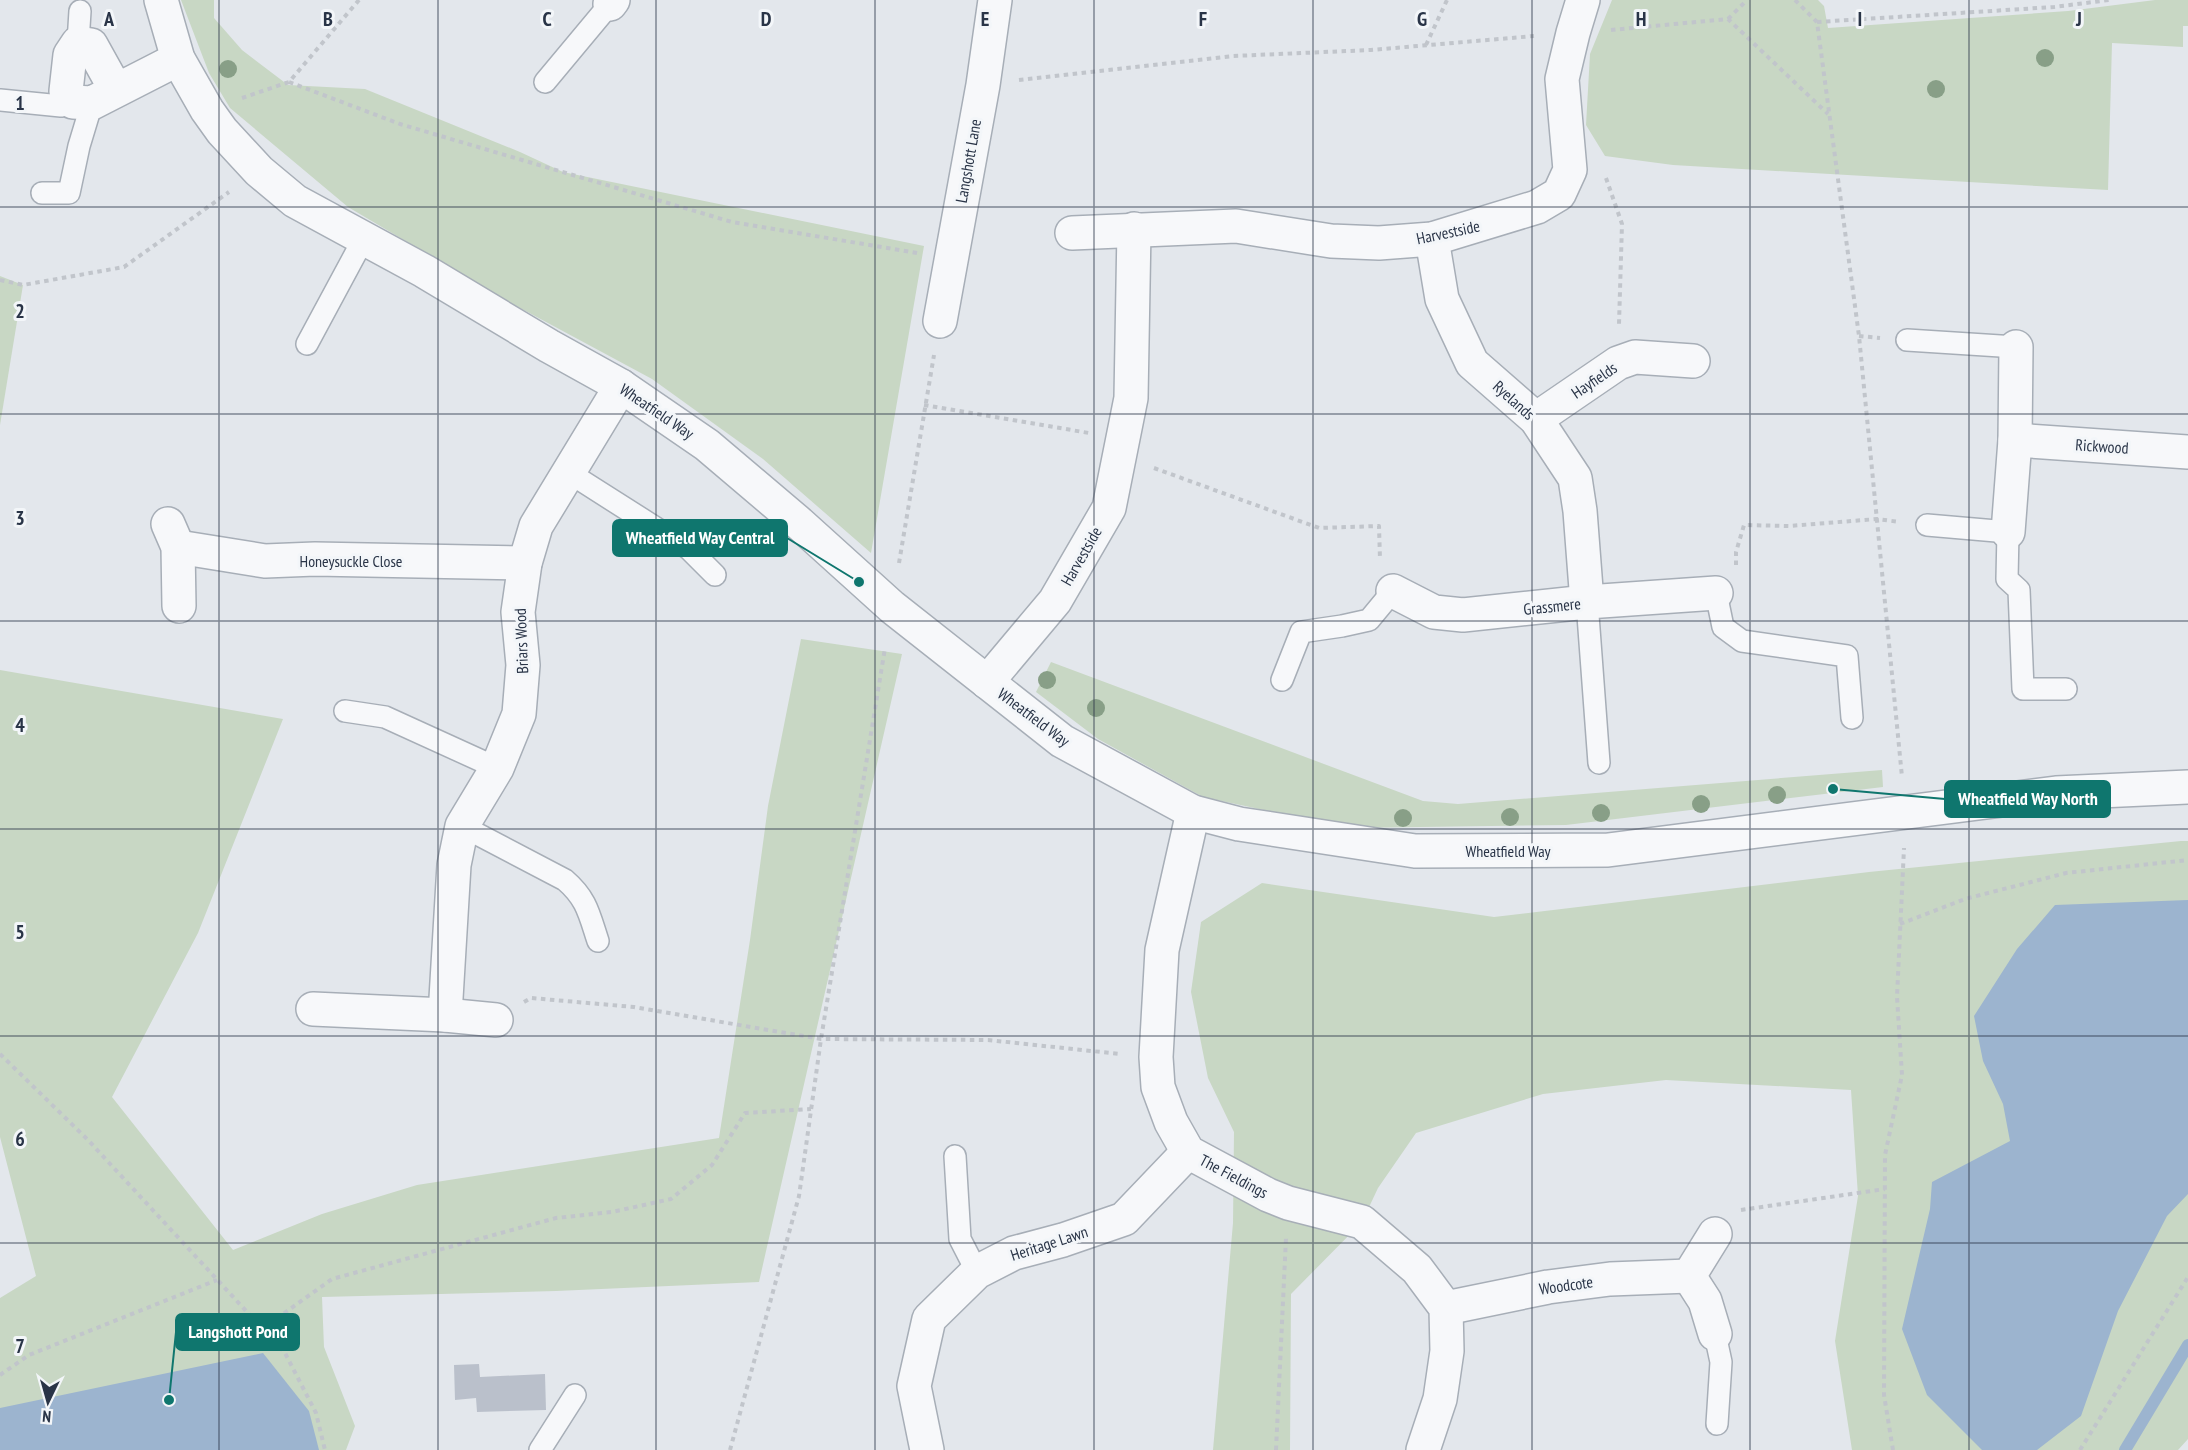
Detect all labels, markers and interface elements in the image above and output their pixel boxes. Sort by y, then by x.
text: A [103,6,115,32]
text: B [323,6,333,32]
text: C [542,6,552,32]
text: D [761,6,772,32]
text: E [981,6,989,32]
text: F [1199,6,1207,32]
text: G [1417,6,1427,32]
text: H [1636,6,1646,32]
text: I [1858,6,1862,32]
text: J [2075,6,2082,32]
text: 1 [15,90,25,116]
street label: Langshott Lane [951,118,985,204]
street label: Harvestside [1414,216,1482,248]
text: 2 [15,298,25,324]
street label: Hayfields [1567,358,1621,402]
street label: Ryelands [1489,376,1539,424]
street label: Wheatfield Way [616,379,698,443]
street label: Rickwood [2075,434,2129,458]
text: 3 [15,505,25,531]
callout: Wheatfield Way Central [613,520,787,556]
street label: Harvestside [1056,523,1106,589]
text: Wheatfield Way Central [625,526,775,549]
street label: Honeysuckle Close [300,551,402,571]
street label: Grassmere [1522,593,1582,619]
street label: Briars Wood [510,608,532,674]
street label: Wheatfield Way [994,683,1074,751]
text: 4 [15,712,25,738]
callout: Wheatfield Way North [1945,781,2110,817]
text: Wheatfield Way North [1957,787,2098,810]
street label: Wheatfield Way [1465,841,1551,861]
text: 5 [15,919,25,945]
text: 6 [15,1126,25,1152]
street label: The Fieldings [1196,1150,1272,1202]
street label: Heritage Lawn [1008,1221,1090,1265]
street label: Woodcote [1538,1271,1594,1299]
callout: Langshott Pond [176,1314,299,1350]
text: Langshott Pond [188,1320,288,1343]
text: 7 [15,1333,25,1359]
north arrow [18,1372,78,1432]
text: N [42,1407,52,1427]

